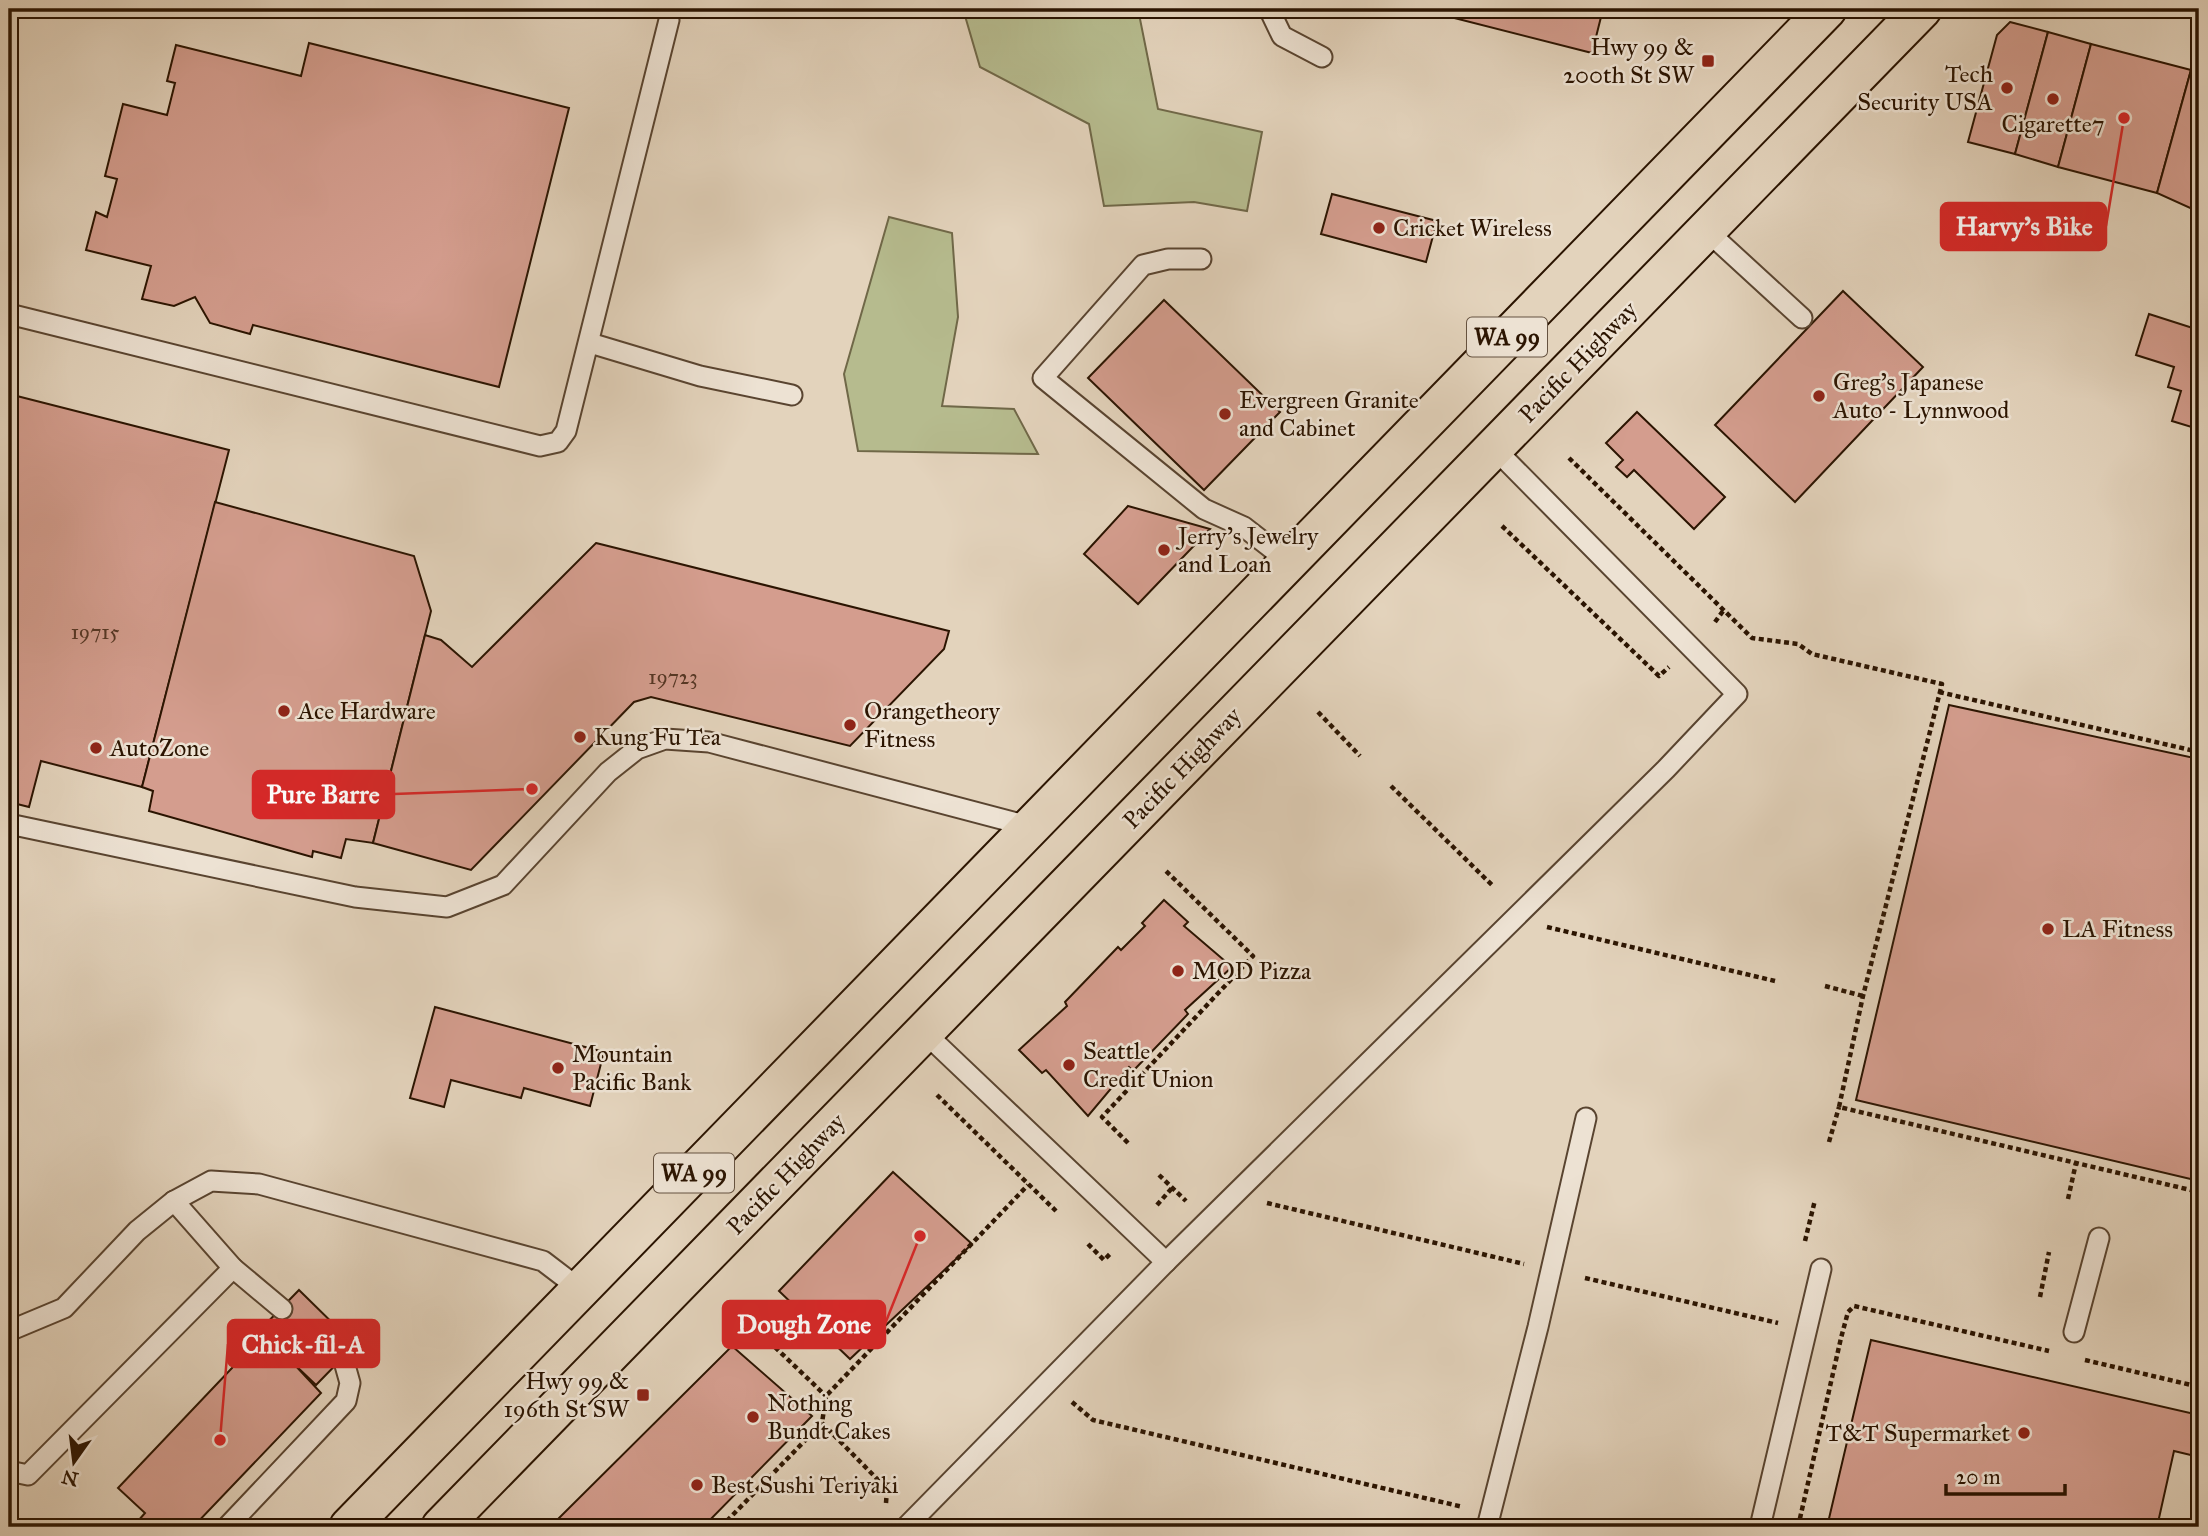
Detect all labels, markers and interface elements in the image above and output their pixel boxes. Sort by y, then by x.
place label: Hwy 99 & 200th St SW [1563,32,1695,90]
marker: Hwy 99 & 200th St SW [1700,53,1716,69]
place label: Tech Security USA [1857,59,1993,117]
marker: Tech Security USA [1999,80,2015,96]
marker: Cigarette7 [2045,91,2061,107]
place label: Cigarette7 [2002,109,2104,139]
callout: Harvy's Bike [1941,203,2106,250]
text: Harvy's Bike [1955,210,2093,242]
place label: Cricket Wireless [1393,213,1552,243]
marker: Cricket Wireless [1371,220,1387,236]
street label: Pacific Highway [1512,294,1644,429]
road number: WA 99 [1467,318,1547,356]
place label: Greg's Japanese Auto - Lynnwood [1832,367,2009,425]
place label: Evergreen Granite and Cabinet [1239,385,1419,443]
marker: Greg's Japanese Auto - Lynnwood [1811,388,1827,404]
marker: Evergreen Granite and Cabinet [1217,406,1233,422]
place label: Jerry's Jewelry and Loan [1175,521,1319,579]
marker: Jerry's Jewelry and Loan [1156,542,1172,558]
house number: 19715 [71,619,119,645]
house number: 19723 [648,664,698,690]
place label: Ace Hardware [297,696,436,726]
place label: Orangetheory Fitness [864,696,1001,754]
street label: Pacific Highway [1116,700,1248,835]
marker: Ace Hardware [276,703,292,719]
marker: Orangetheory Fitness [842,717,858,733]
place label: Kung Fu Tea [594,722,722,752]
marker: Kung Fu Tea [572,729,588,745]
place label: AutoZone [109,733,209,763]
marker: AutoZone [88,740,104,756]
callout: Pure Barre [253,771,394,818]
text: Pure Barre [266,778,380,810]
place label: LA Fitness [2062,914,2173,944]
marker: LA Fitness [2040,921,2056,937]
place label: MOD Pizza [1192,956,1312,986]
marker: MOD Pizza [1170,963,1186,979]
place label: Seattle Credit Union [1083,1036,1214,1094]
place label: Mountain Pacific Bank [572,1039,692,1097]
marker: Seattle Credit Union [1061,1057,1077,1073]
marker: Mountain Pacific Bank [550,1060,566,1076]
street label: Pacific Highway [720,1106,852,1241]
road number: WA 99 [654,1154,734,1192]
callout: Dough Zone [723,1301,885,1348]
text: Dough Zone [737,1308,871,1341]
callout: Chick-fil-A [228,1320,379,1367]
text: Chick-fil-A [241,1328,365,1360]
place label: Hwy 99 & 196th St SW [503,1366,630,1424]
marker: Hwy 99 & 196th St SW [635,1387,651,1403]
place label: Nothing Bundt Cakes [767,1388,890,1446]
marker: Nothing Bundt Cakes [745,1409,761,1425]
place label: T&T Supermarket [1825,1418,2011,1448]
marker: T&T Supermarket [2016,1425,2032,1441]
north arrow [38,1428,108,1498]
scale bar [1946,1452,2064,1496]
text: 20 m [1956,1464,2001,1490]
text: N [59,1465,81,1491]
place label: Best Sushi Teriyaki [711,1470,899,1500]
marker: Best Sushi Teriyaki [689,1477,705,1493]

